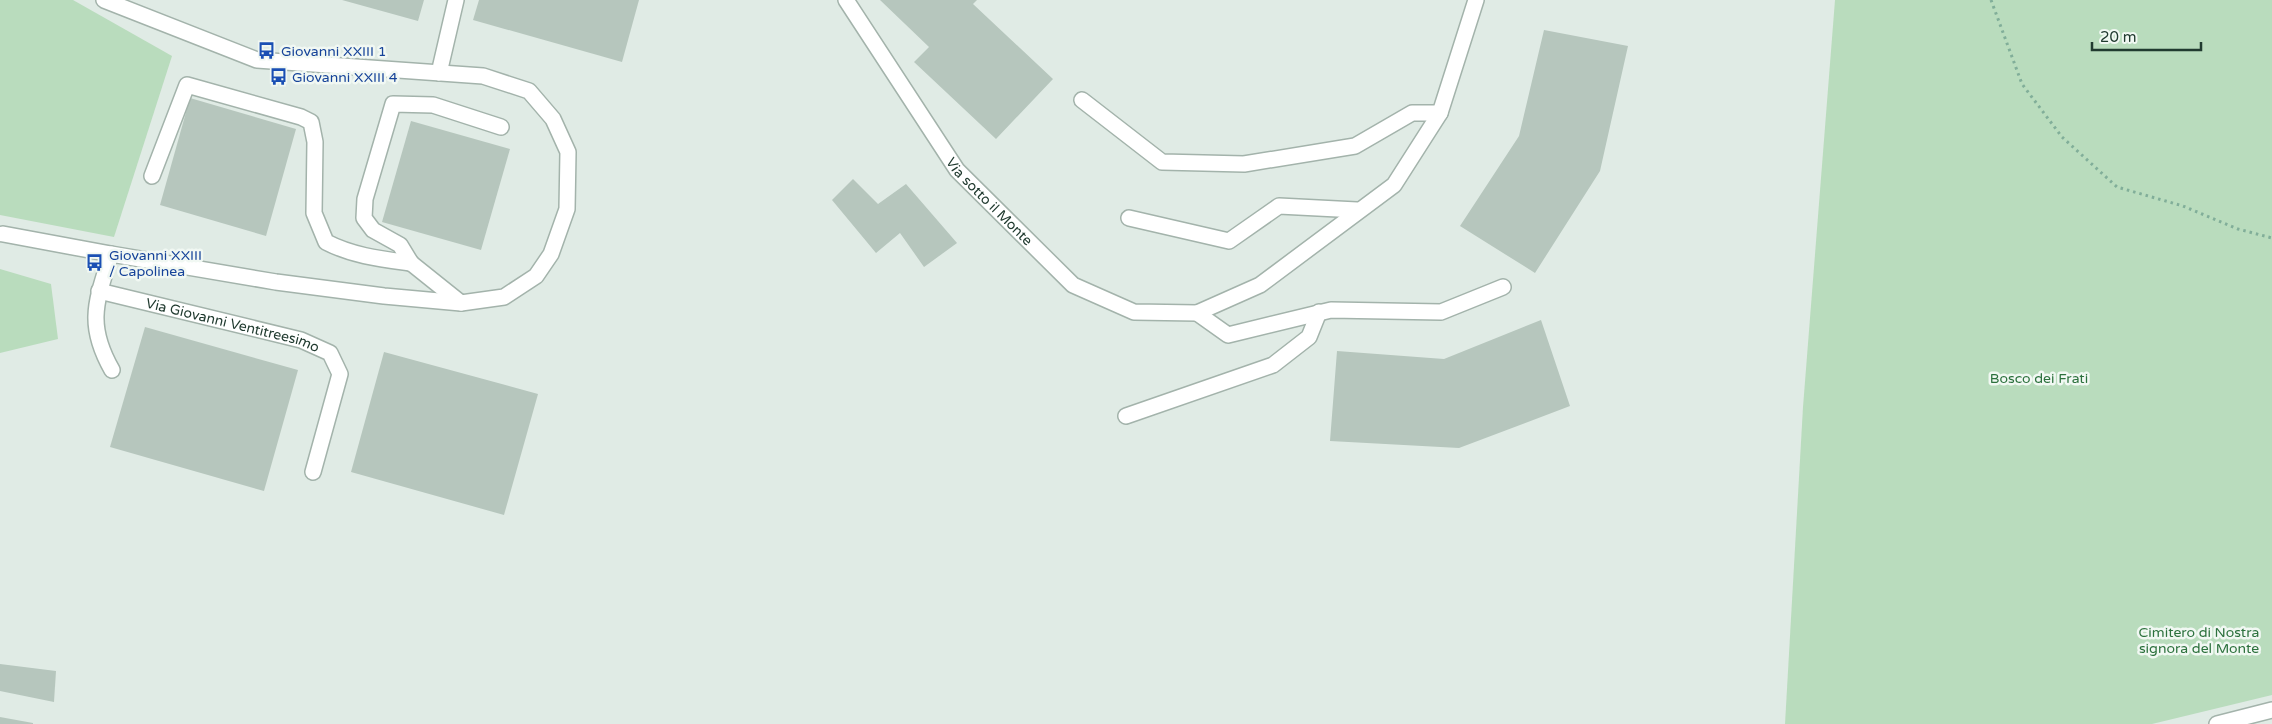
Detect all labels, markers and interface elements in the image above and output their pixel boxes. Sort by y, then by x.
scale bar [2092,20,2201,52]
text: 20 m [2100,28,2137,46]
bus stop icon: Giovanni XXIII 1 [257,41,277,61]
place label: Giovanni XXIII 1 [281,43,386,60]
bus stop icon: Giovanni XXIII 4 [268,67,288,87]
place label: Giovanni XXIII 4 [292,69,398,86]
street label: Via sotto il Monte [943,154,1036,249]
place label: Giovanni XXIII / Capolinea [109,247,202,280]
bus stop icon: Giovanni XXIII / Capolinea [85,253,105,273]
street label: Via Giovanni Ventitreesimo [144,294,322,356]
park label: Bosco dei Frati [1990,370,2088,387]
park label: Cimitero di Nostra signora del Monte [2139,624,2259,657]

